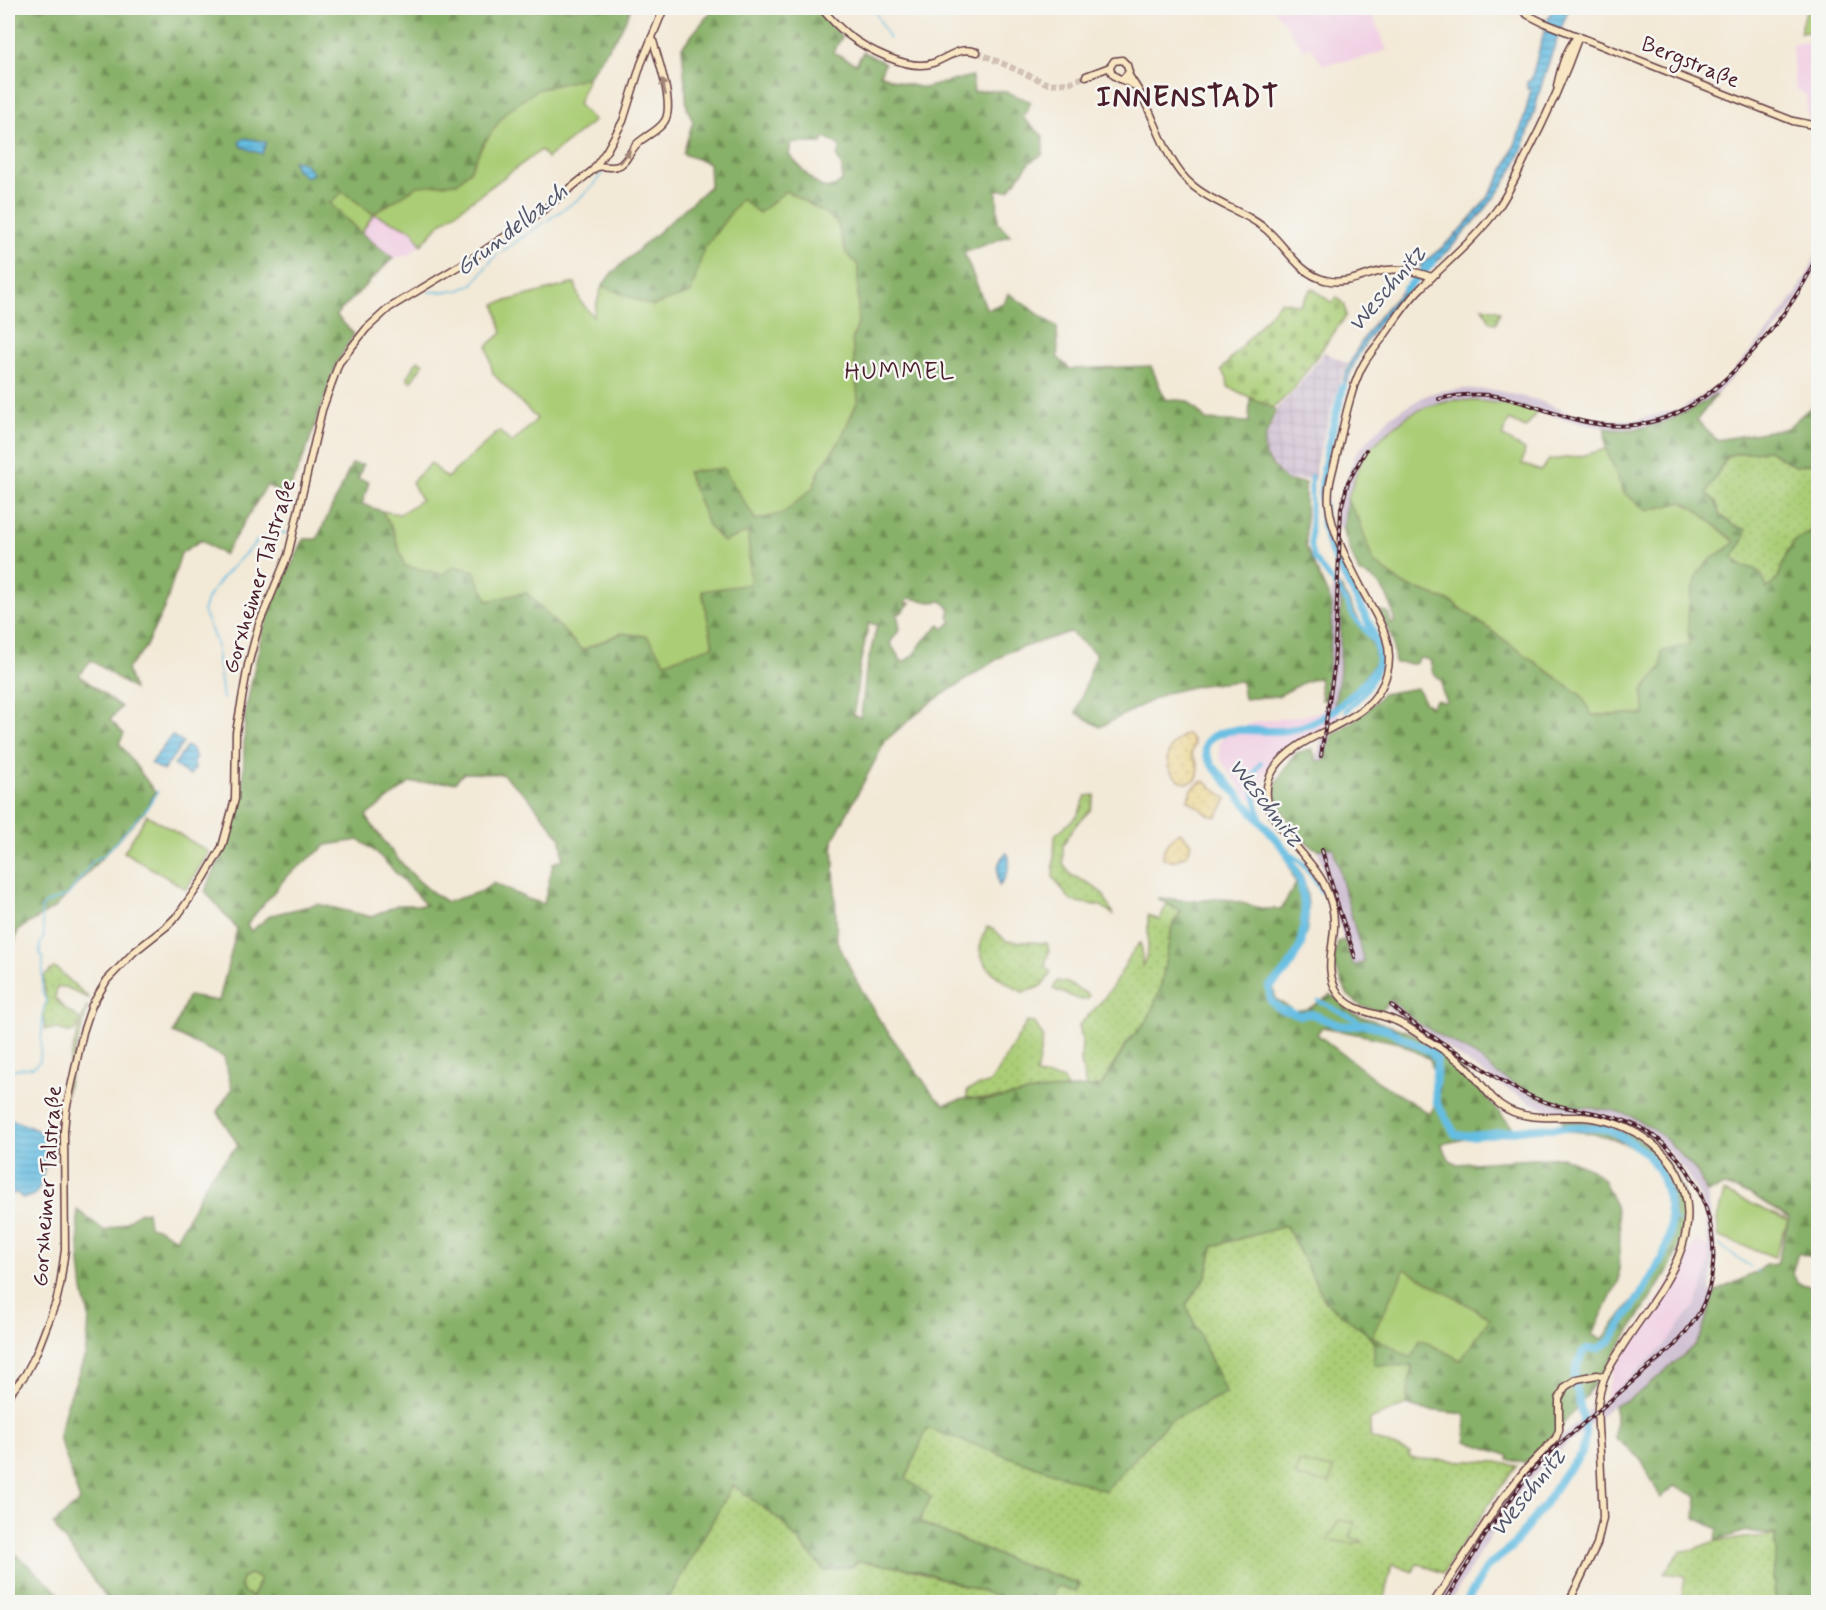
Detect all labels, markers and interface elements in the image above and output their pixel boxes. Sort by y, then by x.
street label: Bergstraße [1636,30,1744,98]
one-way arrow [659,78,669,96]
district label: INNENSTADT [1096,80,1280,117]
one-way arrow [619,150,631,165]
water label: Grundelbach [449,177,574,284]
water label: Weschnitz [1341,239,1433,339]
district label: HUMMEL [844,357,956,388]
street label: Gorxheimer Talstraße [217,476,303,677]
water label: Weschnitz [1221,752,1311,854]
street label: Gorxheimer Talstraße [27,1084,69,1288]
water label: Weschnitz [1483,1442,1573,1544]

